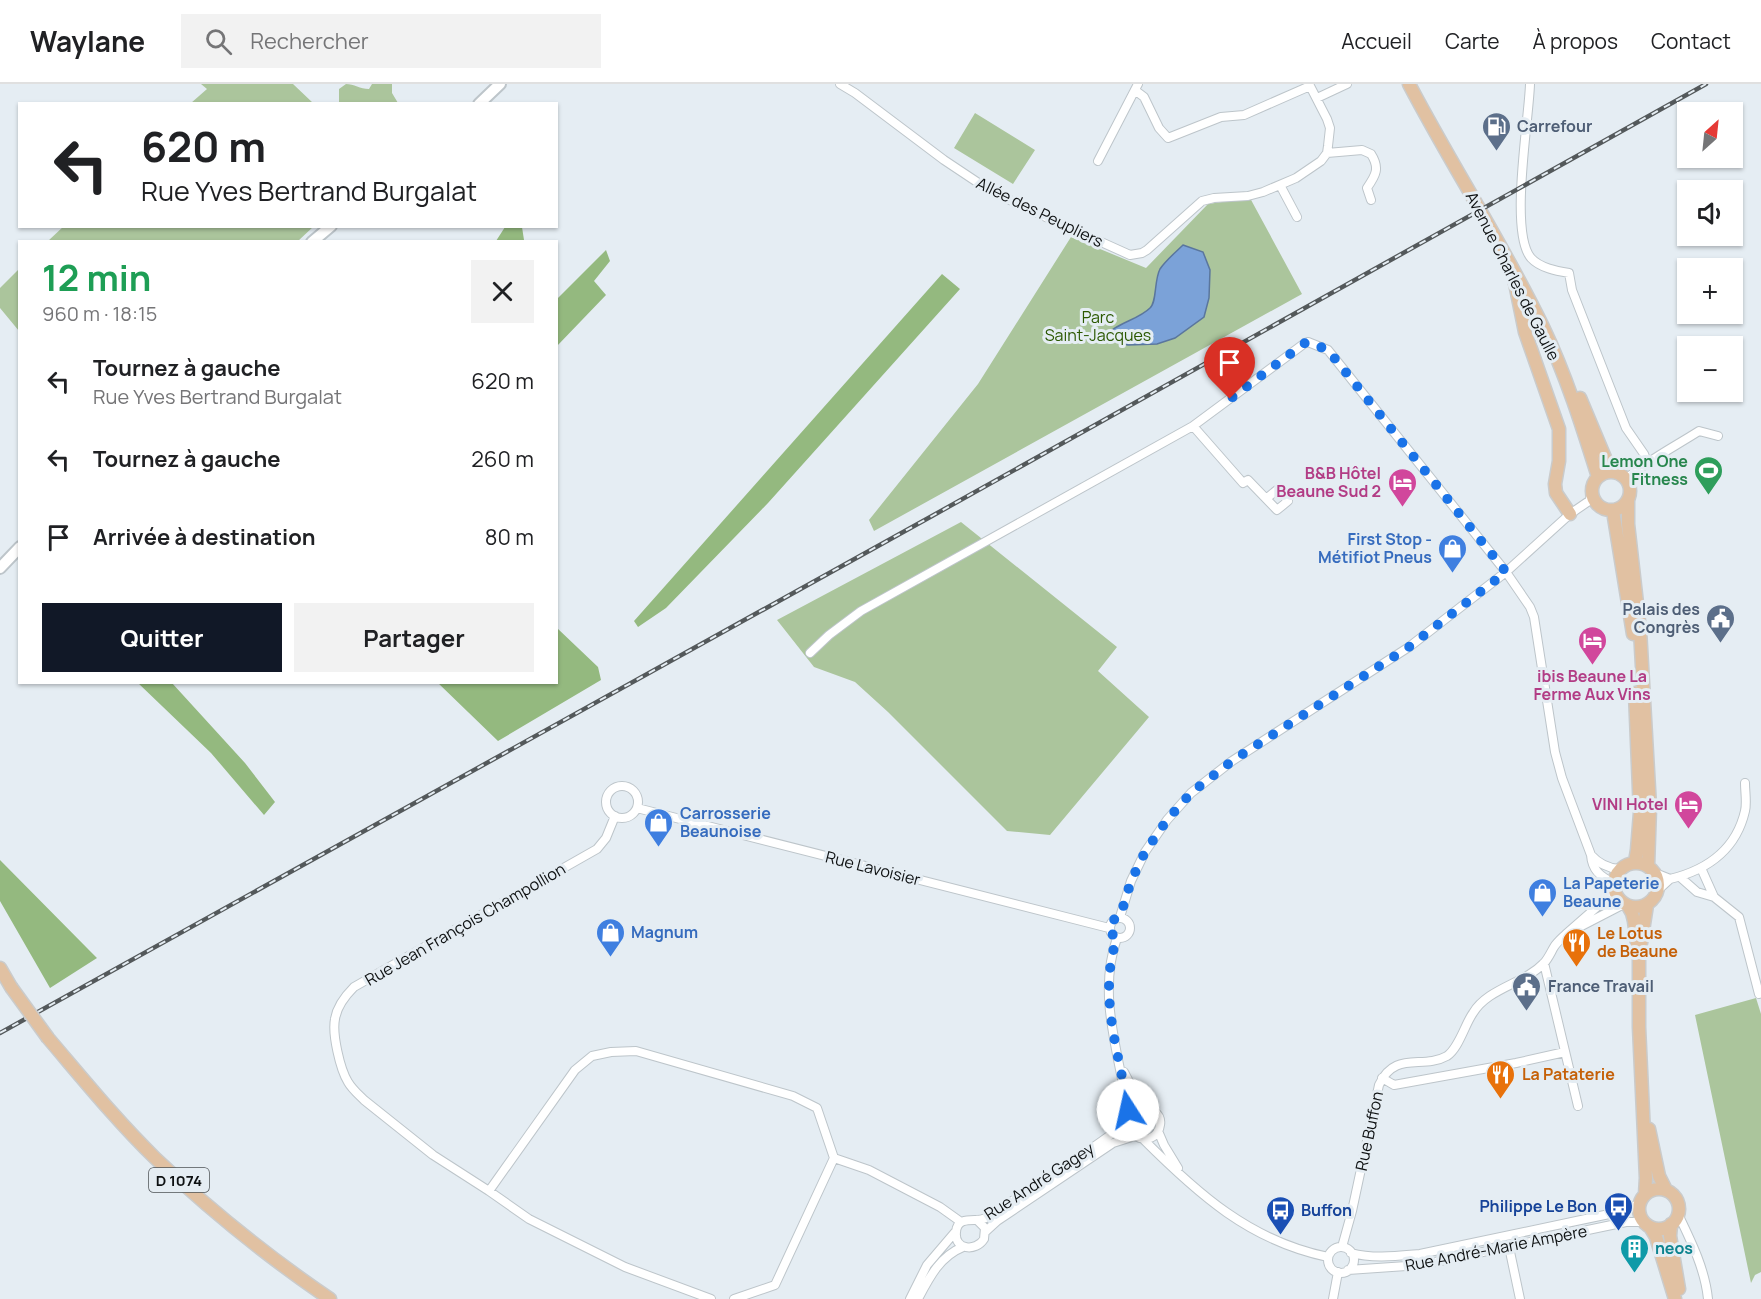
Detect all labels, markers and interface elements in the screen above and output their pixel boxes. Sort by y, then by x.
search box [181,14,601,68]
text: Waylane [30,22,145,60]
icon: search [202,25,235,58]
text: Rechercher [250,26,369,56]
text: Accueil [1341,27,1412,55]
text: Carte [1445,27,1499,55]
text: À propos [1532,27,1618,55]
text: Contact [1651,27,1731,55]
north arrow [1677,102,1743,168]
map controls [1677,102,1743,402]
fuel station icon: Carrefour [1480,110,1512,152]
place label: Carrefour [1517,115,1592,137]
text: 620 m [141,117,266,175]
icon: left [42,126,120,204]
text: Rue Yves Bertrand Burgalat [141,172,477,209]
street label: Allée des Peupliers [973,172,1107,252]
button: sound [1677,180,1743,246]
street label: Avenue Charles de Gaulle [1461,188,1565,364]
text: 12 min [42,253,151,302]
button: + [1677,258,1743,324]
button: close [471,260,534,323]
text: 960 m · 18:15 [42,300,157,327]
park label: Parc Saint-Jacques [1045,306,1151,346]
button: − [1677,336,1743,402]
pin [1204,337,1255,399]
icon: arrive [1213,346,1246,379]
text: Tournez à gauche [93,353,280,383]
icon: left [42,365,75,398]
text: 620 m [471,366,534,396]
text: Rue Yves Bertrand Burgalat [93,383,342,410]
icon: left [42,443,75,476]
text: Tournez à gauche [93,444,280,474]
text: 260 m [471,444,534,474]
place label: Lemon One Fitness [1601,450,1688,490]
sports icon: Lemon One Fitness [1693,454,1725,496]
place label: B&B Hôtel Beaune Sud 2 [1276,462,1381,502]
hotel icon: B&B Hôtel Beaune Sud 2 [1386,466,1418,508]
icon: arrive [42,521,75,554]
text: Arrivée à destination [93,522,316,552]
text: 80 m [485,522,534,552]
place label: First Stop - Métifiot Pneus [1318,528,1432,568]
shop icon: First Stop - Métifiot Pneus [1437,532,1469,574]
place label: Palais des Congrès [1623,598,1700,638]
public building icon: Palais des Congrès [1705,602,1737,644]
button: Quitter [42,603,282,672]
button: Partager [294,603,534,672]
hotel icon: ibis Beaune La Ferme Aux Vins [1576,624,1608,666]
place label: ibis Beaune La Ferme Aux Vins [1533,665,1651,705]
hotel icon: VINI Hotel [1673,788,1705,830]
place label: VINI Hotel [1592,793,1668,815]
place label: Carrosserie Beaunoise [680,802,771,842]
shop icon: Carrosserie Beaunoise [643,806,675,848]
street label: Rue Lavoisier [823,846,923,890]
street label: Rue Jean François Champollion [361,857,569,991]
place label: La Papeterie Beaune [1563,872,1660,912]
shop icon: La Papeterie Beaune [1526,876,1558,918]
shop icon: Magnum [594,916,626,958]
place label: Magnum [631,921,698,943]
place label: Le Lotus de Beaune [1597,922,1678,962]
restaurant icon: Le Lotus de Beaune [1560,926,1592,968]
public building icon: France Travail [1511,970,1543,1012]
place label: France Travail [1548,975,1654,997]
restaurant icon: La Pataterie [1485,1058,1517,1100]
place label: La Pataterie [1522,1063,1615,1085]
position arrow [1096,1078,1160,1142]
street label: Rue Buffon [1350,1089,1388,1173]
street label: Rue André Gagey [980,1137,1099,1225]
road number: D 1074 [149,1168,209,1192]
bus stop icon: Philippe Le Bon [1602,1190,1634,1232]
bus stop icon: Buffon [1264,1194,1296,1236]
place label: Philippe Le Bon [1479,1195,1597,1217]
place label: Buffon [1301,1199,1352,1221]
street label: Rue André-Marie Ampère [1403,1220,1589,1276]
building icon: neos [1618,1232,1650,1274]
place label: neos [1655,1237,1693,1259]

